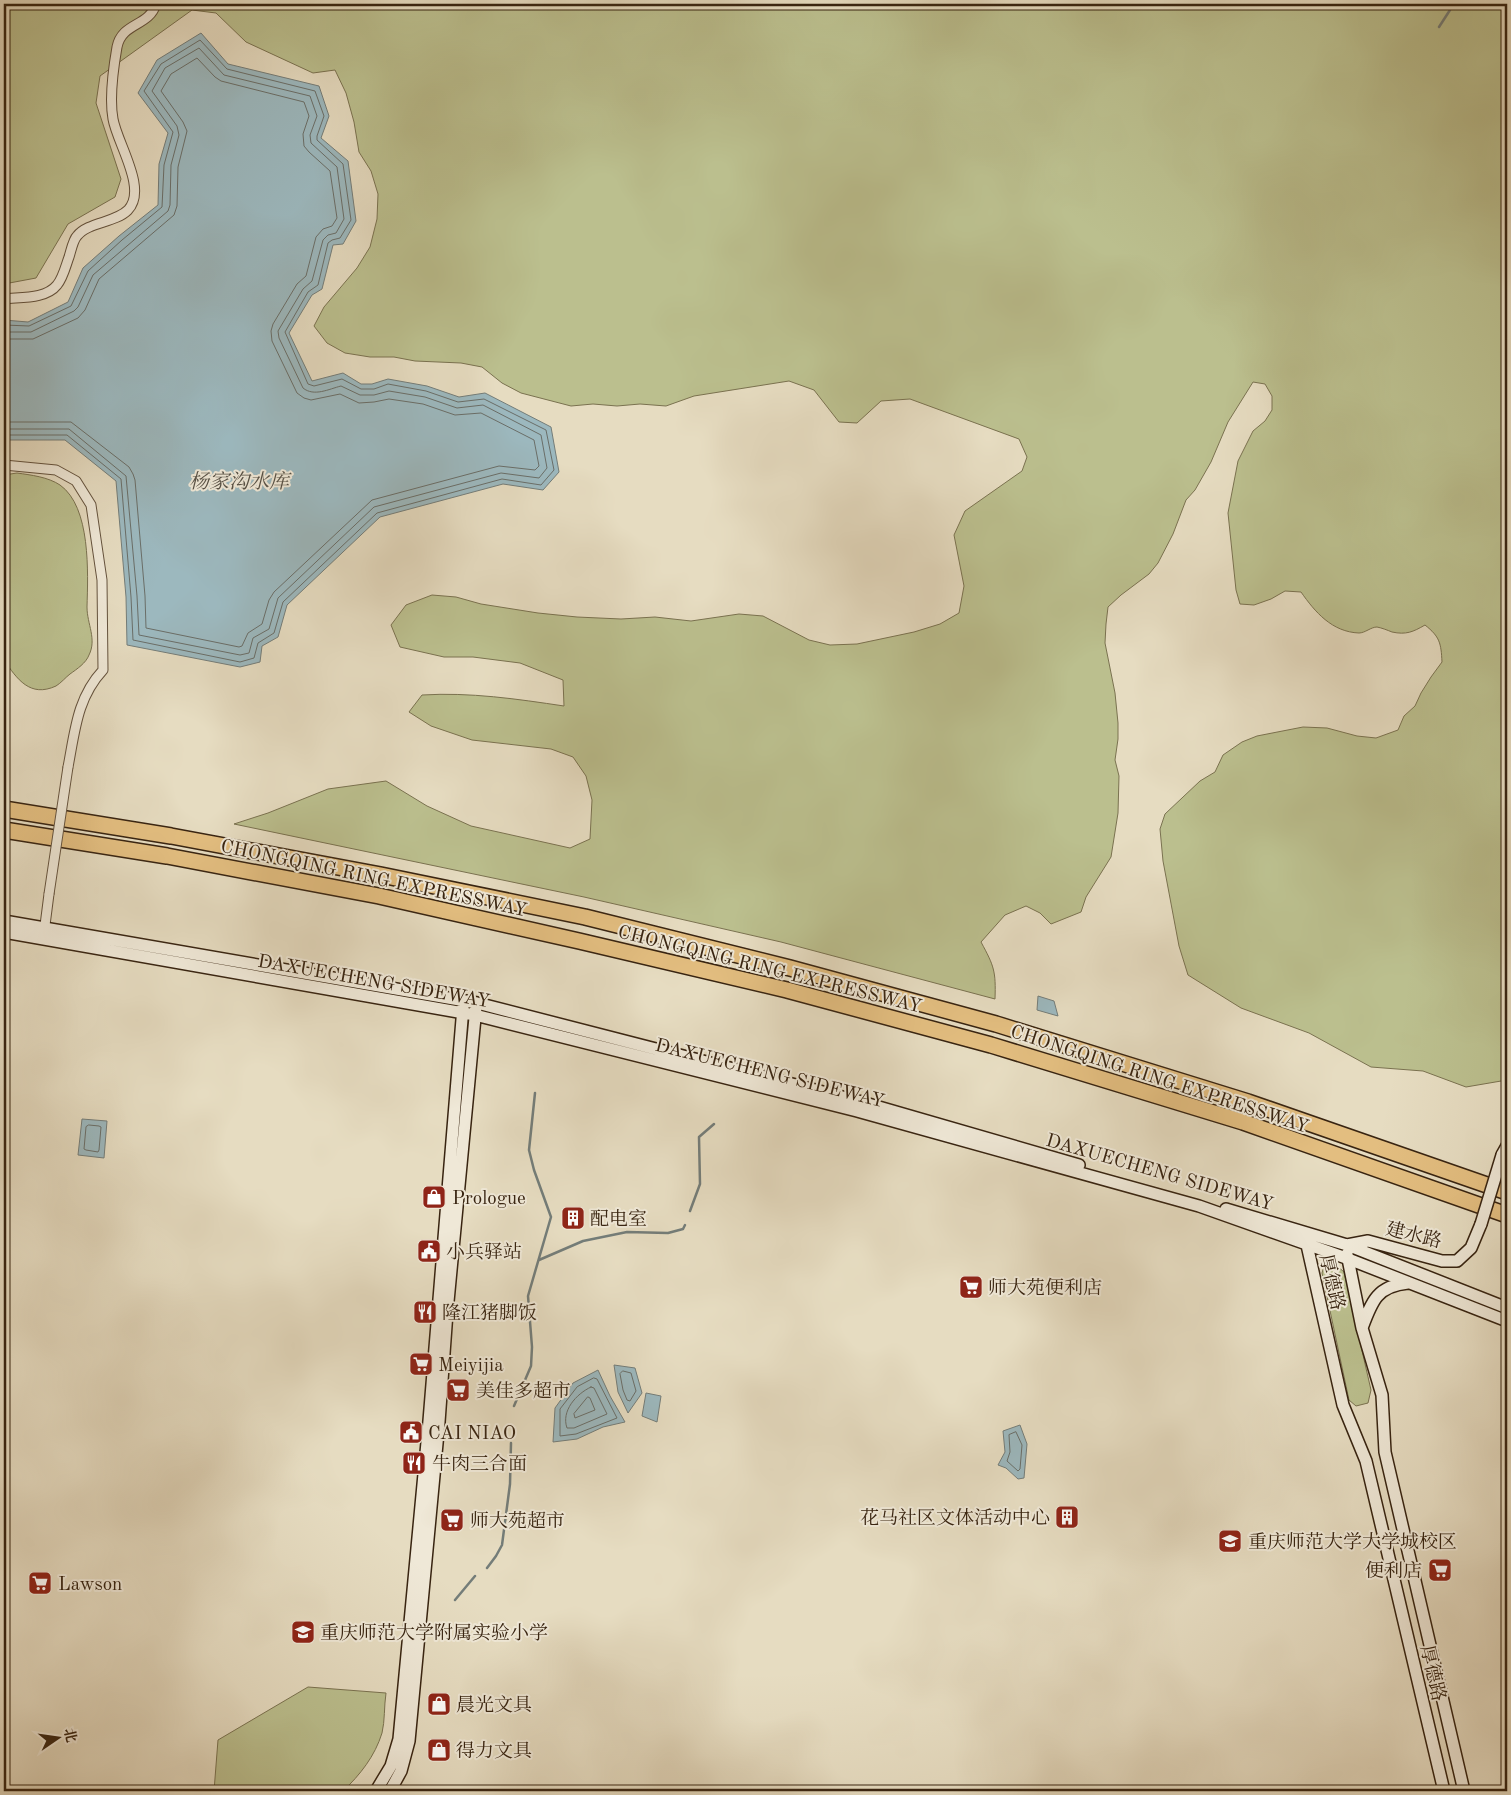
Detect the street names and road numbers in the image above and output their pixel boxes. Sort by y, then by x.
street label: CHONGQING RING EXPRESSWAY [219,838,529,921]
street label: CHONGQING RING EXPRESSWAY [615,923,924,1017]
street label: DAXUECHENG SIDEWAY [256,953,491,1012]
street label: CHONGQING RING EXPRESSWAY [1008,1023,1311,1138]
street label: DAXUECHENG SIDEWAY [653,1037,886,1112]
street label: DAXUECHENG SIDEWAY [1043,1132,1275,1215]
street label: 建水路 [1383,1218,1444,1253]
street label: 厚德路 [1315,1252,1348,1312]
street label: 厚德路 [1416,1643,1449,1703]

